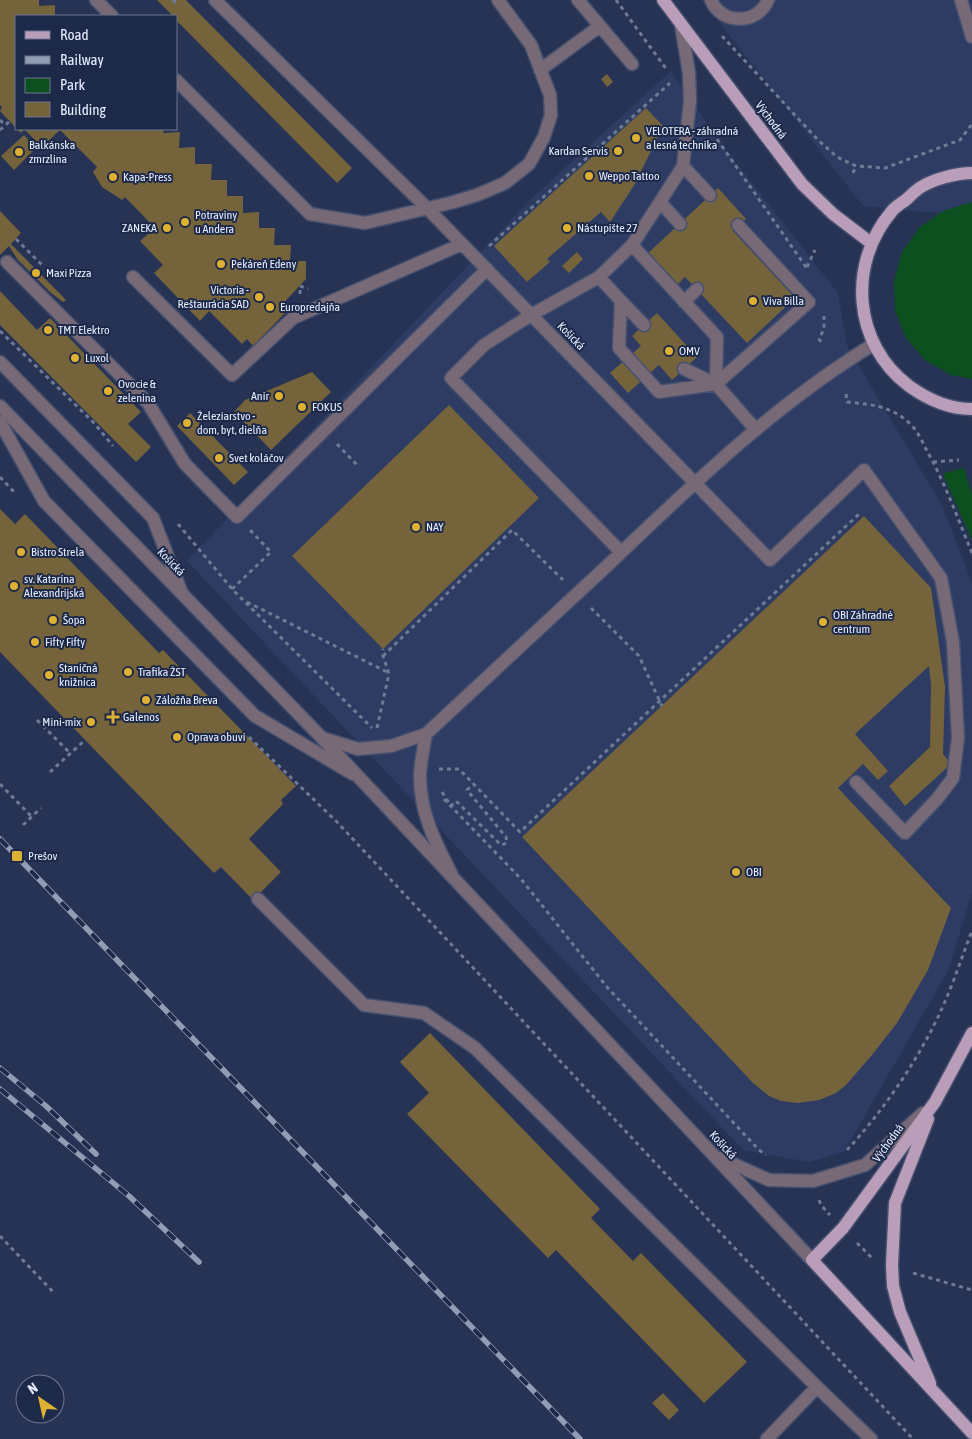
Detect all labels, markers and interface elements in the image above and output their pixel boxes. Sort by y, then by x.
legend [15,15,178,130]
text: Road [60,26,89,43]
text: Railway [60,51,104,68]
text: Park [60,76,85,93]
street label: Východná [752,98,790,142]
text: Building [60,101,106,118]
place label: VELOTERA - záhradná a lesná technika [646,124,738,152]
marker: VELOTERA - záhradná a lesná technika [630,132,642,144]
place label: Balkánska zmrzlina [29,138,75,166]
place label: Kardan Servis [549,144,608,158]
marker: Kardan Servis [612,145,624,157]
marker: Balkánska zmrzlina [13,146,25,158]
place label: Weppo Tattoo [599,169,660,183]
place label: Kapa-Press [123,170,172,184]
marker: Weppo Tattoo [583,170,595,182]
marker: Kapa-Press [107,171,119,183]
place label: Potraviny u Andera [195,208,237,236]
marker: Potraviny u Andera [179,216,191,228]
place label: ZANEKA [122,221,157,235]
place label: Nástupište 27 [577,221,638,235]
marker: ZANEKA [161,222,173,234]
marker: Nástupište 27 [561,222,573,234]
place label: Pekáreň Edeny [231,257,297,271]
marker: Pekáreň Edeny [215,258,227,270]
place label: Maxi Pizza [46,266,92,280]
marker: Maxi Pizza [30,267,42,279]
place label: Victoria - Reštaurácia SAD [178,283,249,311]
marker: Victoria - Reštaurácia SAD [253,291,265,303]
place label: Viva Billa [763,294,804,308]
marker: Viva Billa [747,295,759,307]
place label: Europredajňa [280,300,340,314]
marker: Europredajňa [264,301,276,313]
street label: Košická [554,319,588,353]
place label: TMT Elektro [58,323,110,337]
marker: TMT Elektro [42,324,54,336]
place label: OMV [679,344,700,358]
marker: OMV [663,345,675,357]
place label: Luxol [85,351,110,365]
marker: Luxol [69,352,81,364]
place label: Ovocie & zelenina [118,377,157,405]
marker: Ovocie & zelenina [102,385,114,397]
place label: Anir [251,389,269,403]
marker: Anir [273,390,285,402]
place label: FOKUS [312,400,342,414]
marker: FOKUS [296,401,308,413]
place label: Železiarstvo - dom, byt, dielňa [197,409,267,437]
marker: Železiarstvo - dom, byt, dielňa [181,417,193,429]
place label: Svet koláčov [229,451,284,465]
marker: Svet koláčov [213,452,225,464]
place label: NAY [426,520,444,534]
marker: NAY [410,521,422,533]
place label: Bistro Strela [31,545,84,559]
street label: Košická [154,545,188,579]
marker: Bistro Strela [15,546,27,558]
place label: sv. Katarína Alexandrijská [24,572,84,600]
marker: sv. Katarína Alexandrijská [8,580,20,592]
place label: OBI Záhradné centrum [833,608,893,636]
place label: Šopa [63,613,85,627]
marker: Šopa [47,614,59,626]
marker: OBI Záhradné centrum [817,616,829,628]
place label: Fifty Fifty [45,635,85,649]
marker: Fifty Fifty [29,636,41,648]
place label: Staničná knižnica [59,661,98,689]
place label: Trafika ŽST [138,665,186,679]
marker: Trafika ŽST [122,666,134,678]
marker: Staničná knižnica [43,669,55,681]
place label: Záložňa Breva [156,693,218,707]
marker: Záložňa Breva [140,694,152,706]
place label: Galenos [123,710,159,724]
marker: Galenos [107,711,119,723]
place label: Mini-mix [42,715,81,729]
marker: Mini-mix [85,716,97,728]
place label: Oprava obuvi [187,730,245,744]
marker: Oprava obuvi [171,731,183,743]
marker: Prešov [10,849,24,863]
place label: Prešov [28,849,58,863]
place label: OBI [746,865,762,879]
marker: OBI [730,866,742,878]
street label: Východná [869,1121,907,1165]
street label: Košická [706,1128,740,1162]
north arrow [15,1374,65,1424]
text: N [25,1379,41,1397]

